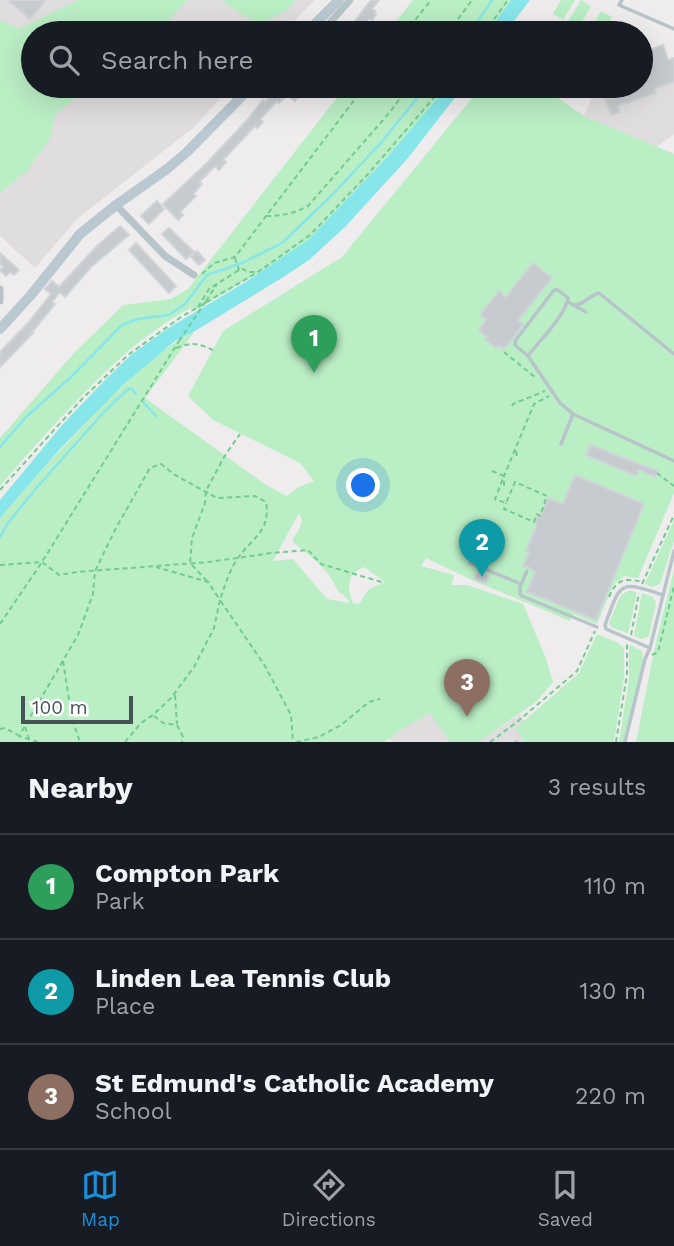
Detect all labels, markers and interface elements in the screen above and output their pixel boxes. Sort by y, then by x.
search box [21,21,653,98]
icon: search [45,41,83,79]
text: Search here [101,45,253,75]
pin: 1 [291,315,337,373]
your location [346,468,380,502]
pin: 2 [459,519,505,577]
pin: 3 [444,659,490,717]
scale bar [21,693,133,725]
text: 100 m [32,696,88,719]
text: Nearby [28,770,133,805]
text: 3 results [548,774,646,801]
text: Compton Park [95,858,279,888]
text: 1 [46,873,56,900]
text: 110 m [584,873,646,900]
text: Park [95,888,144,915]
text: Linden Lea Tennis Club [95,963,391,993]
text: 2 [44,978,58,1005]
text: 130 m [580,978,646,1005]
text: Place [95,993,155,1020]
text: St Edmund's Catholic Academy [95,1068,494,1098]
text: 3 [44,1083,58,1110]
text: 220 m [575,1083,646,1110]
text: School [95,1098,172,1125]
tab: Map [81,1166,120,1231]
tab: Directions [282,1166,376,1231]
tab: Saved [538,1166,593,1231]

